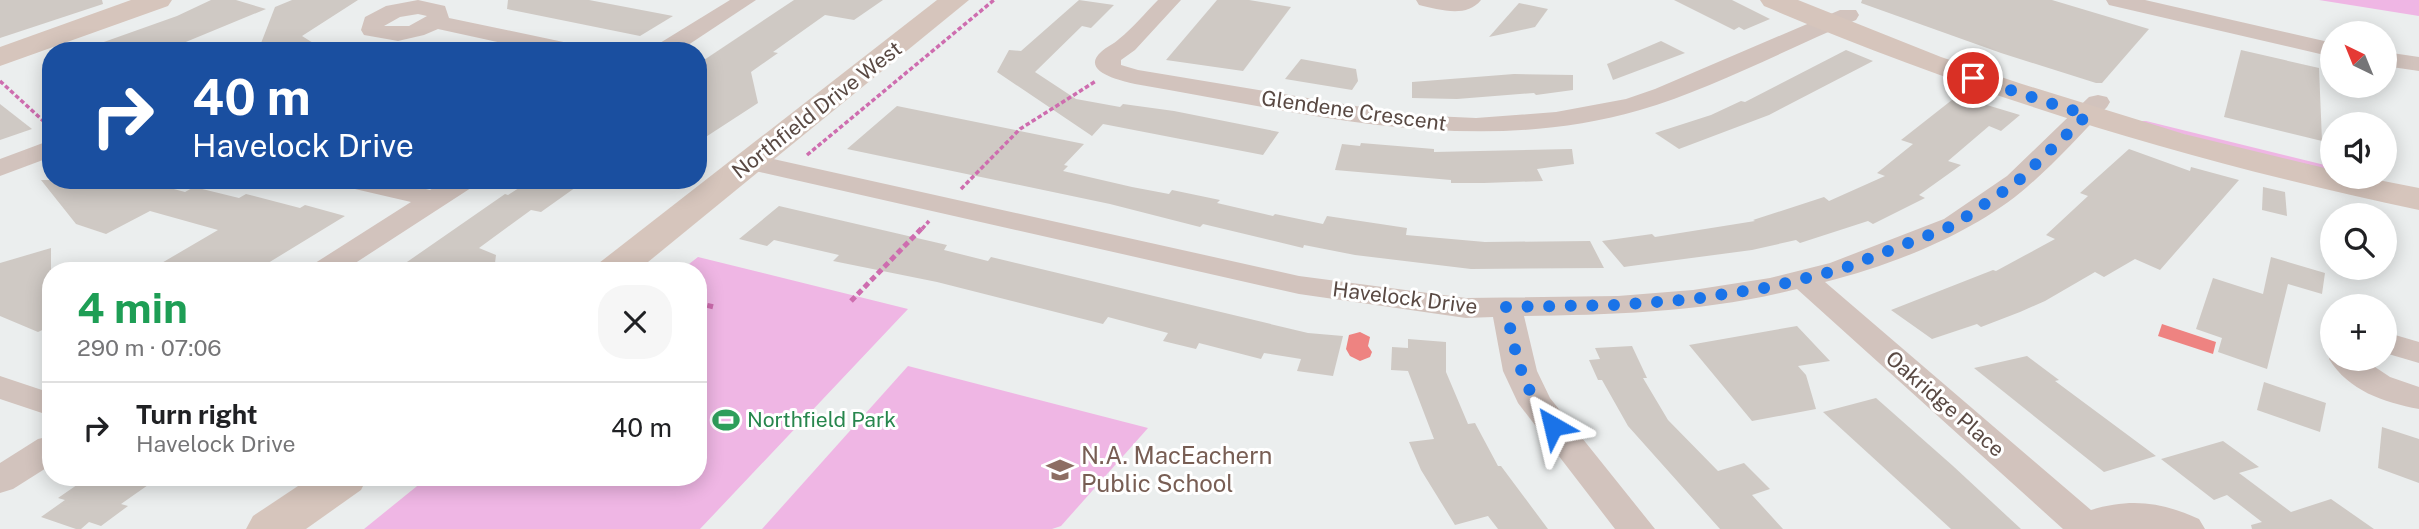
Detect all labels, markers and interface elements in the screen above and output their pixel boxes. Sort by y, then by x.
north arrow [2320,21,2398,98]
map controls [2320,21,2397,371]
street label: Northfield Drive West [727,36,906,184]
pin [1943,48,2003,108]
icon: arrive [1954,59,1992,97]
text: 40 m [192,68,311,126]
icon: right [77,70,168,161]
street label: Glendene Crescent [1260,85,1448,136]
button: sound [2320,112,2397,189]
text: Havelock Drive [192,127,414,164]
button: search [2320,203,2397,280]
street label: Havelock Drive [1331,276,1479,319]
text: 4 min [77,283,188,332]
button: close [598,285,672,359]
button: + [2320,294,2397,371]
text: 290 m · 07:06 [77,334,222,361]
street label: Oakridge Place [1881,345,2010,462]
position arrow [1516,389,1590,463]
text: Turn right [136,399,258,430]
sports icon: Northfield Park [711,405,741,435]
place label: Northfield Park [747,407,896,432]
icon: right [77,409,115,447]
text: 40 m [611,412,672,443]
text: Havelock Drive [136,430,296,457]
place label: N.A. MacEachern Public School [1081,441,1272,497]
school or university icon: N.A. MacEachern Public School [1045,455,1075,485]

